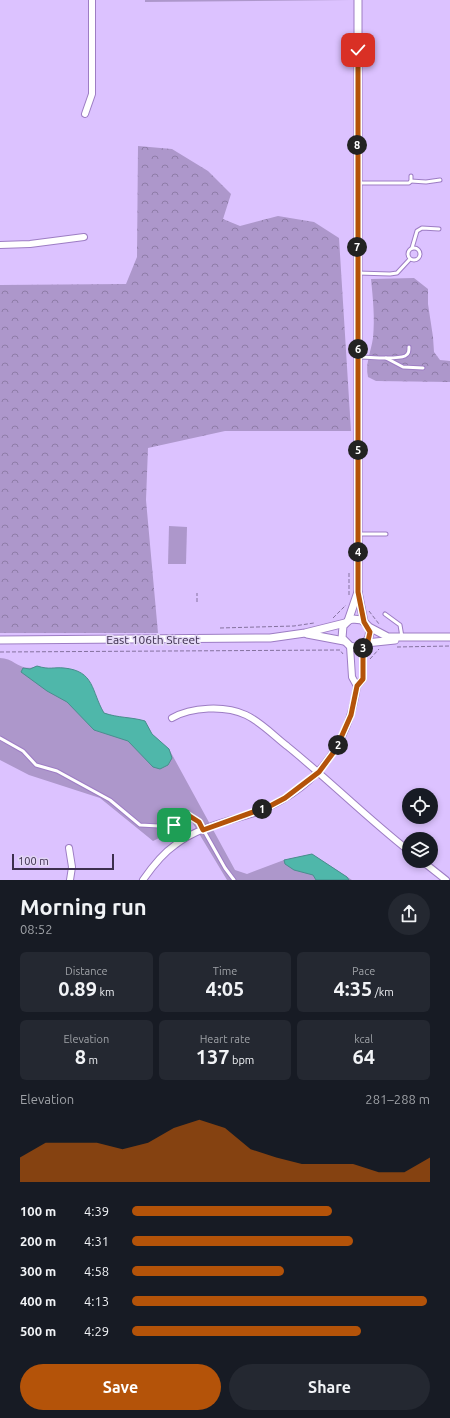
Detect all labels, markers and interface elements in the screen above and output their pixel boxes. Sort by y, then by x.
pin [341,33,375,67]
icon: check [347,39,369,61]
pin: 8 [347,135,367,155]
text: 8 [354,139,360,151]
pin: 7 [347,237,367,257]
text: 7 [354,241,360,253]
pin: 6 [348,339,368,359]
text: 6 [355,343,361,355]
pin: 5 [348,440,368,460]
text: 5 [355,444,361,456]
pin: 4 [348,542,368,562]
text: 4 [355,546,361,558]
street label: East 106th Street [106,633,200,646]
pin: 3 [353,638,373,658]
text: 3 [360,642,366,654]
pin: 2 [328,735,348,755]
text: 2 [335,739,341,751]
map controls [402,788,438,868]
button: locate [402,788,438,824]
pin: 1 [252,799,272,819]
text: 1 [259,803,265,815]
pin [157,808,191,842]
icon: arrive [163,814,185,836]
button: layers [402,832,438,868]
scale bar [12,852,114,871]
text: 100 m [18,855,49,867]
button: share [388,893,430,935]
text: Morning run [20,894,147,919]
text: 08:52 [20,922,53,936]
text: Distance [65,965,108,977]
text: Time [213,965,237,977]
text: Pace [352,965,375,977]
text: 0.89 [58,977,97,1000]
text: 4:05 [206,977,244,1000]
text: 4:35 [333,977,372,1000]
text: km [97,986,115,998]
text: /km [372,986,394,998]
text: Elevation [63,1033,109,1045]
text: Heart rate [200,1033,250,1045]
text: kcal [354,1033,373,1045]
text: 8 [75,1045,86,1068]
text: 137 [196,1045,229,1068]
text: 64 [352,1045,375,1068]
text: m [86,1054,98,1066]
text: bpm [229,1054,254,1066]
text: Elevation [20,1092,74,1106]
text: 281–288 m [365,1092,430,1106]
text: 100 m [20,1204,56,1218]
text: 4:39 [84,1204,109,1218]
text: 200 m [20,1234,56,1248]
text: 4:31 [84,1234,109,1248]
text: 300 m [20,1264,56,1278]
text: 4:58 [84,1264,109,1278]
text: 400 m [20,1294,56,1308]
text: 4:13 [84,1294,109,1308]
text: 500 m [20,1324,56,1338]
text: 4:29 [84,1324,109,1338]
button: Save [20,1364,221,1410]
button: Share [229,1364,430,1410]

